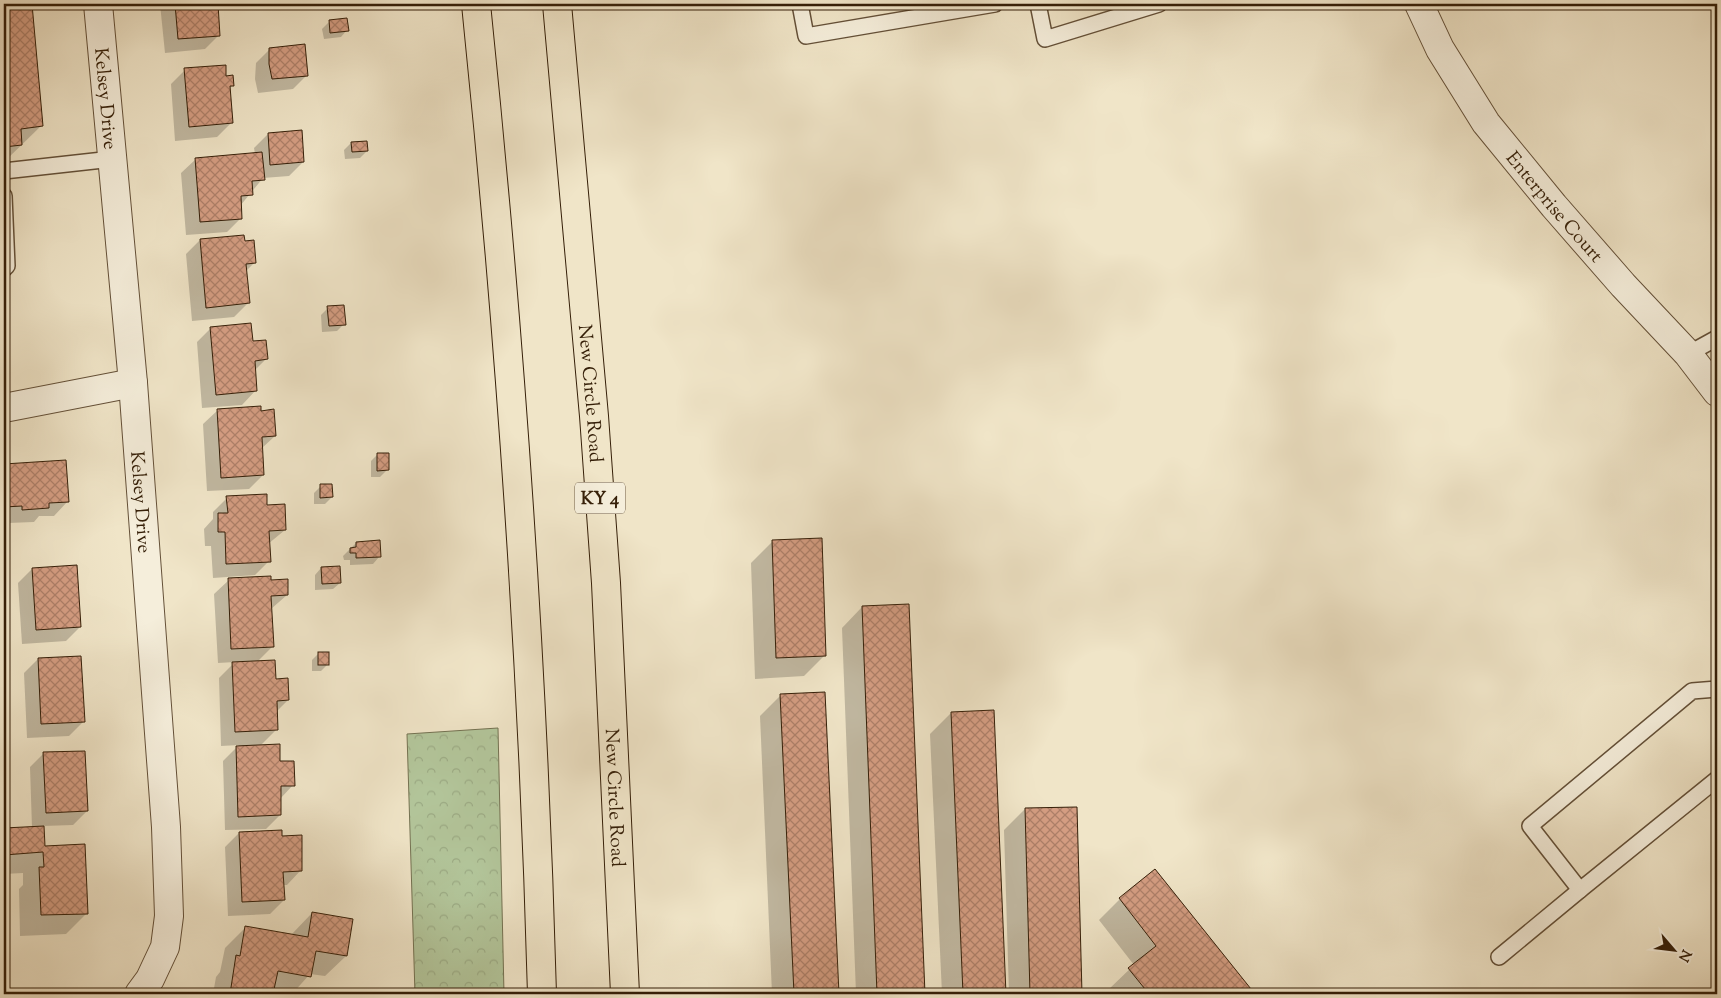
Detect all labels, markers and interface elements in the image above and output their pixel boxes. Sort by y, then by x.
street label: Kelsey Drive [86,47,122,151]
street label: Enterprise Court [1498,146,1609,270]
street label: New Circle Road [570,323,608,464]
street label: Kelsey Drive [122,450,157,554]
road number: KY 4 [575,482,625,514]
street label: New Circle Road [597,728,630,868]
north arrow [1648,926,1698,976]
text: N [1672,946,1695,965]

